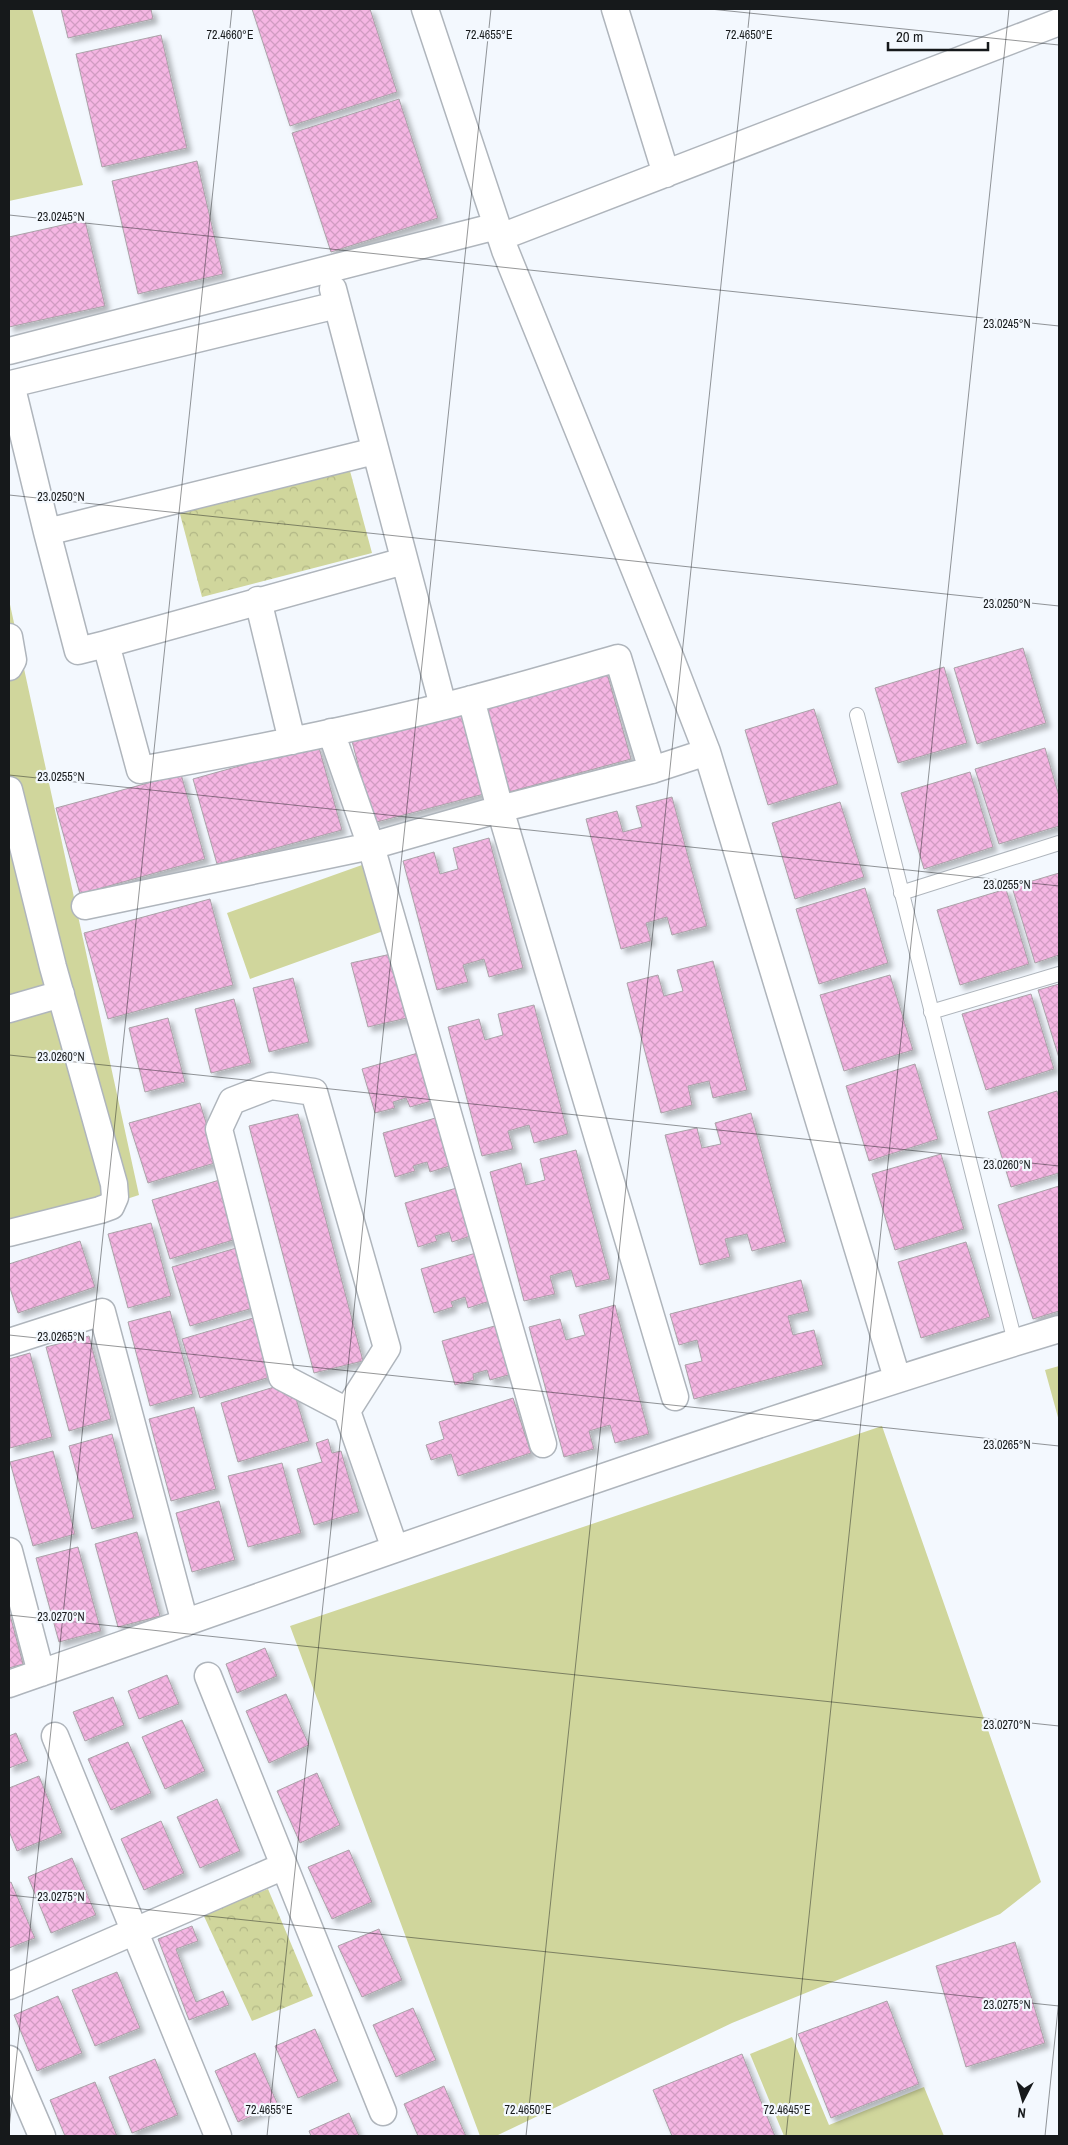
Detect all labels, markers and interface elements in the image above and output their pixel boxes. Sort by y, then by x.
scale bar [888,20,988,52]
text: 20 m [896,26,923,47]
text: 72.4660°E [207,27,253,43]
text: 72.4655°E [466,27,512,43]
text: 72.4650°E [726,27,772,43]
text: 23.0245°N [37,209,85,225]
text: 23.0245°N [983,316,1031,332]
text: 23.0250°N [37,489,85,505]
text: 23.0250°N [983,596,1031,612]
text: 23.0255°N [37,769,85,785]
text: 23.0255°N [983,877,1031,893]
text: 23.0260°N [37,1049,85,1065]
text: 23.0260°N [983,1157,1031,1173]
text: 23.0265°N [37,1329,85,1345]
text: 23.0265°N [983,1437,1031,1453]
text: 23.0270°N [37,1609,85,1625]
text: 23.0270°N [983,1717,1031,1733]
text: 23.0275°N [37,1889,85,1905]
text: 23.0275°N [983,1997,1031,2013]
north arrow [998,2075,1048,2125]
text: 72.4655°E [246,2102,292,2118]
text: 72.4650°E [505,2102,551,2118]
text: 72.4645°E [764,2102,810,2118]
text: N [1017,2104,1027,2122]

